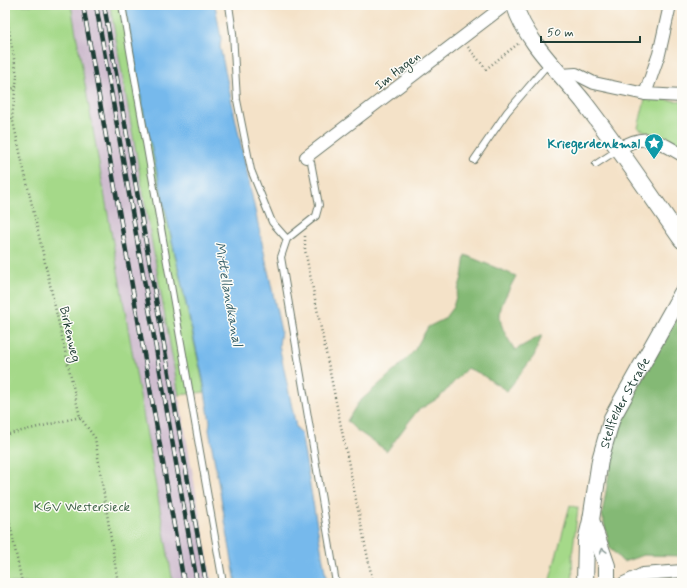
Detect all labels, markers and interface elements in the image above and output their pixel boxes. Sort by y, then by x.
scale bar [541,18,640,44]
text: 50 m [547,25,574,41]
street label: Im Hagen [372,48,425,95]
place icon: Kriegerdenkmal [643,132,665,160]
place label: Kriegerdenkmal [548,136,640,155]
water label: Mittellandkanal [210,241,246,349]
street label: Birkenweg [54,305,84,364]
street label: Stellfelder Straße [597,354,654,451]
park label: KGV Westersieck [34,499,131,516]
one-way arrow [599,548,607,554]

